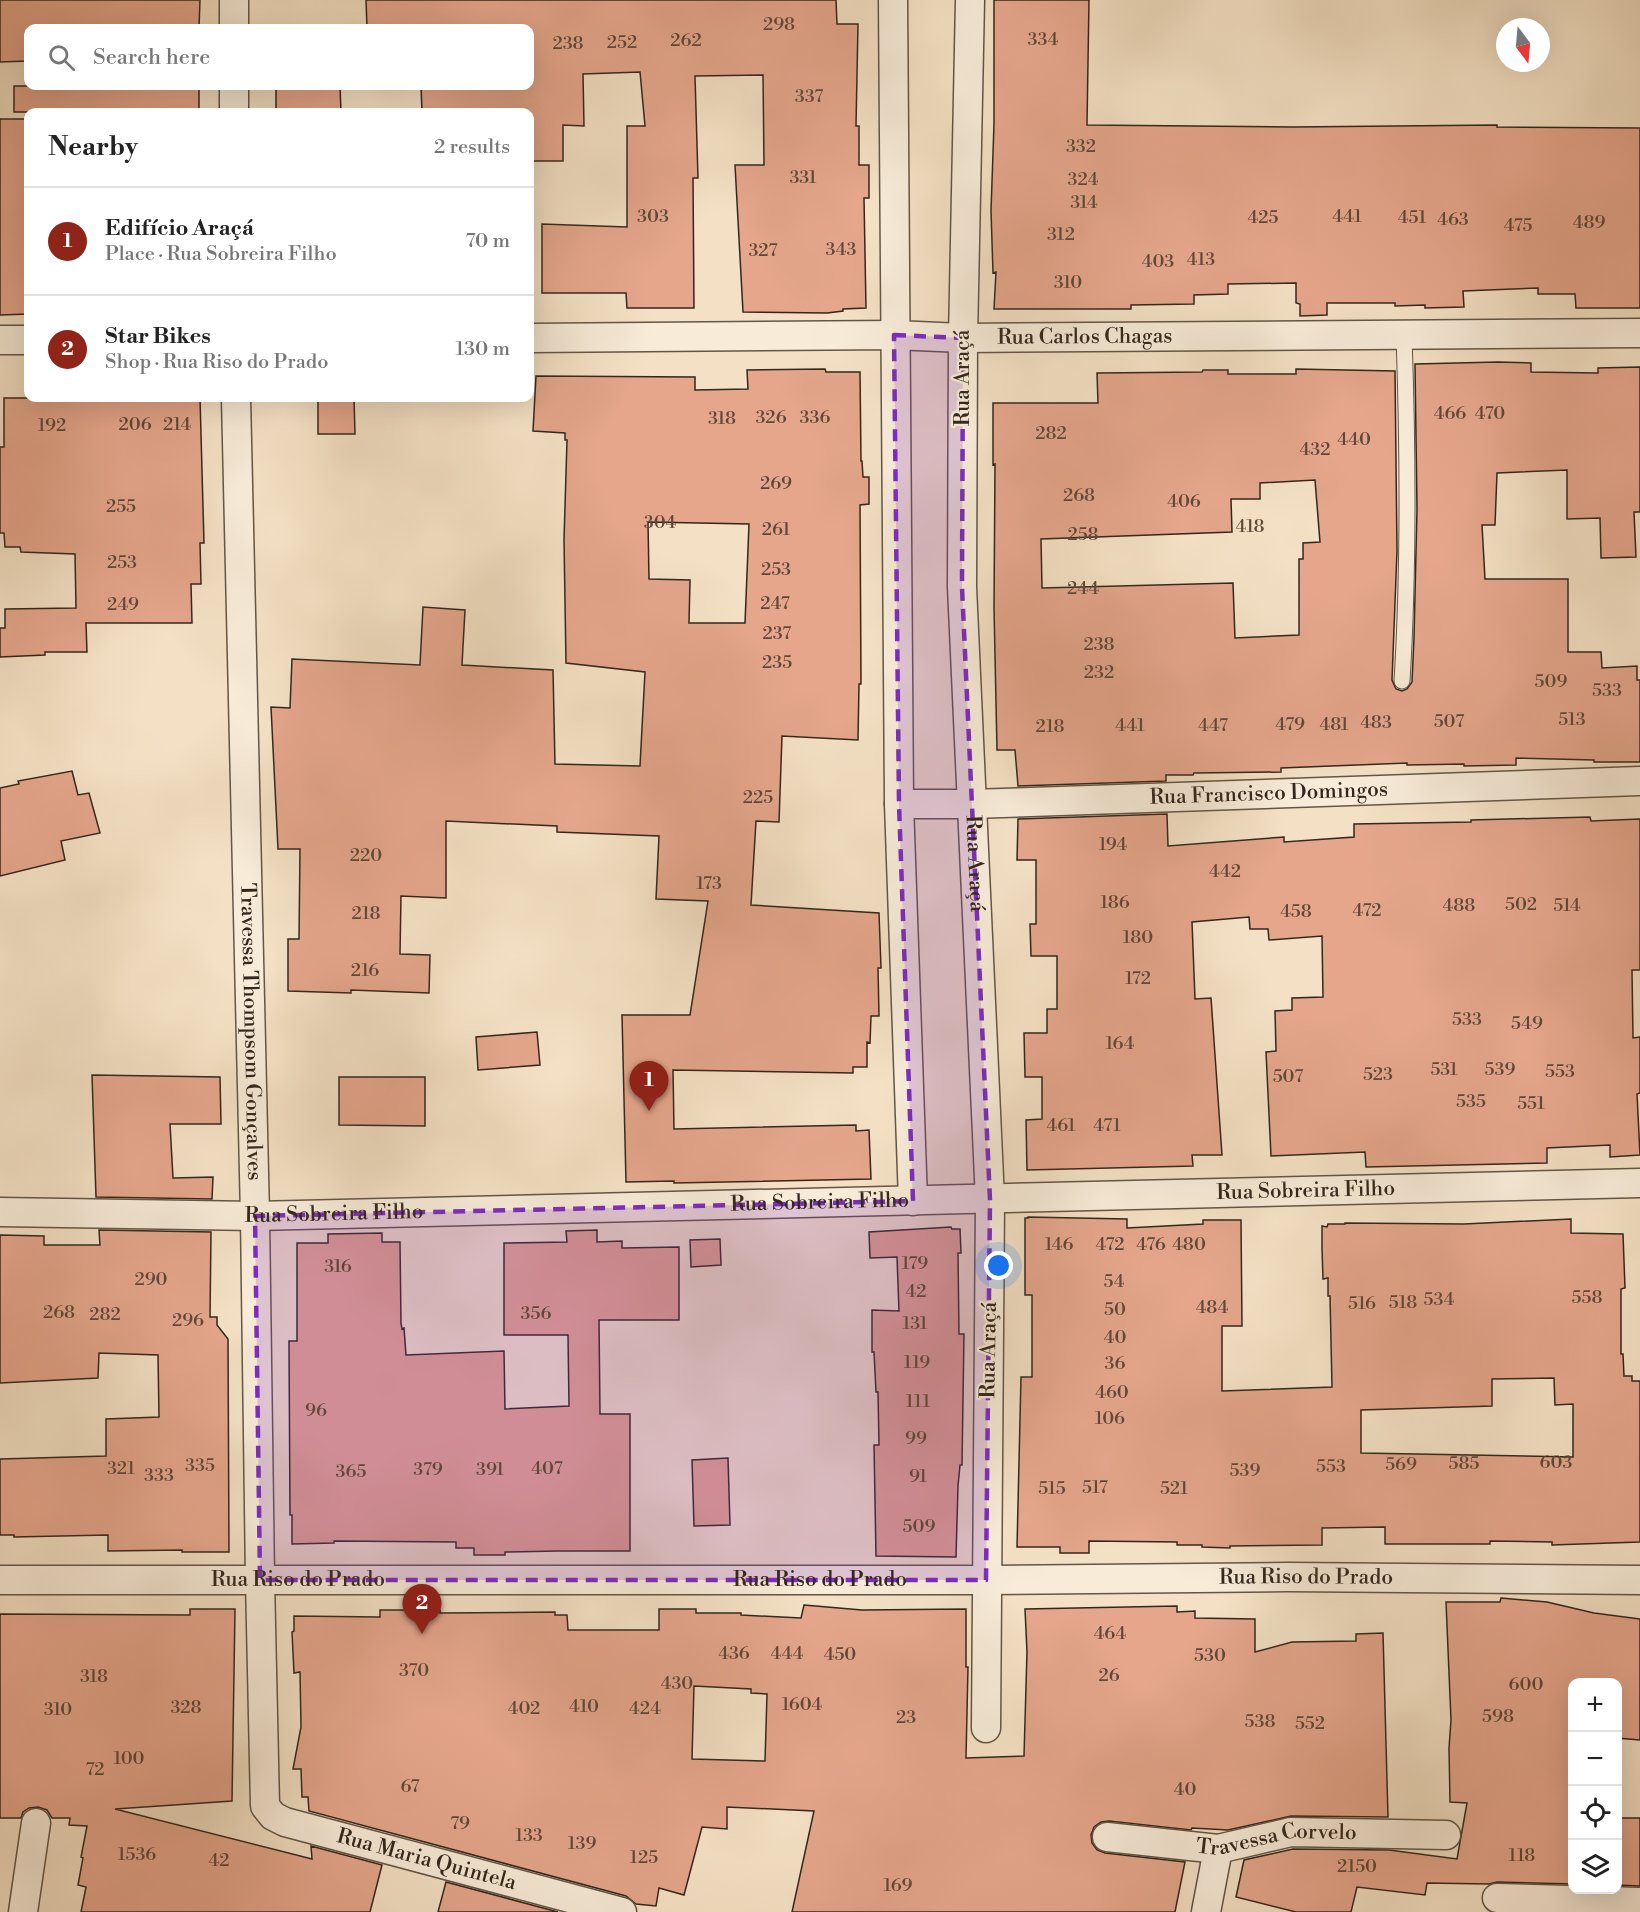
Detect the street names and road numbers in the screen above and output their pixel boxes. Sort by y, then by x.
street label: Rua Carlos Chagas [997,323,1173,351]
street label: Rua Araçá [950,329,976,426]
street label: Rua Francisco Domingos [1149,777,1389,811]
street label: Rua Araçá [959,815,990,913]
street label: Travessa Thompsom Gonçalves [234,883,267,1181]
street label: Rua Sobreira Filho [1216,1176,1395,1206]
street label: Rua Sobreira Filho [730,1187,910,1218]
street label: Rua Sobreira Filho [244,1199,424,1229]
street label: Rua Araçá [975,1301,1003,1399]
street label: Rua Riso do Prado [1219,1564,1393,1591]
street label: Rua Riso do Prado [211,1567,385,1593]
street label: Rua Riso do Prado [733,1567,907,1593]
street label: Travessa Corvelo [1195,1818,1357,1862]
street label: Rua Maria Quintela [334,1823,519,1896]

